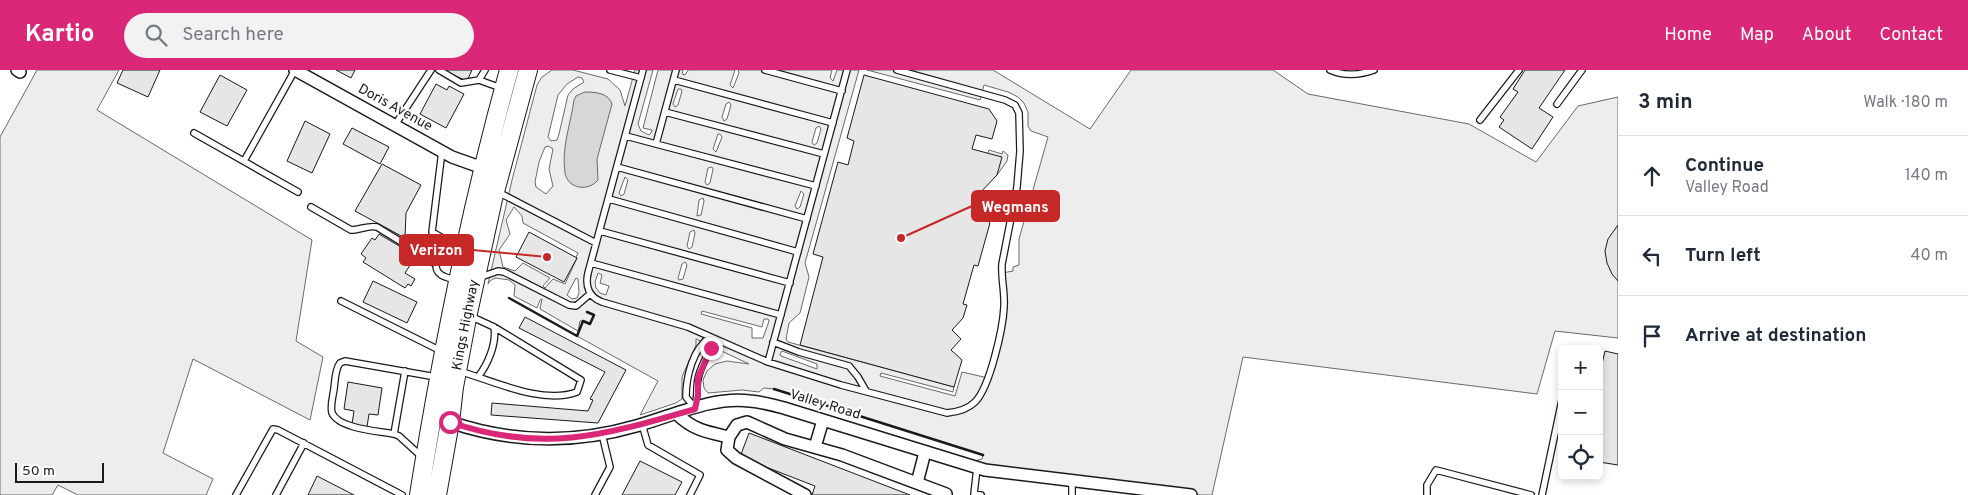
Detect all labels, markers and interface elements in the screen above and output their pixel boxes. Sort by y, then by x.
search box [124,13,474,58]
text: Kartio [25,20,94,50]
icon: search [142,21,170,49]
text: Search here [182,23,284,47]
text: Home [1664,24,1712,47]
text: Map [1740,24,1774,47]
text: About [1802,24,1851,47]
text: Contact [1879,24,1943,47]
street label: Doris Avenue [355,81,435,135]
text: 3 min [1638,89,1693,116]
text: Walk · 180 m [1863,93,1948,113]
text: Continue [1685,154,1764,178]
icon: ahead [1638,162,1666,190]
text: 140 m [1905,166,1948,186]
text: Valley Road [1685,178,1769,198]
callout: Wegmans [972,191,1059,221]
text: Wegmans [981,199,1049,218]
callout: Verizon [400,235,473,265]
text: Verizon [410,242,462,261]
icon: left [1638,242,1666,270]
text: Turn left [1685,244,1761,268]
text: 40 m [1910,246,1948,266]
street label: Kings Highway [449,278,483,372]
icon: arrive [1638,322,1666,350]
text: Arrive at destination [1685,324,1866,348]
route end [700,337,723,360]
map controls [1558,345,1603,480]
button: + [1558,345,1603,390]
street label: Valley Road [788,386,862,424]
button: − [1558,390,1603,435]
route start [439,411,462,434]
button: locate [1558,435,1603,480]
scale bar [15,460,104,483]
text: 50 m [22,463,55,480]

